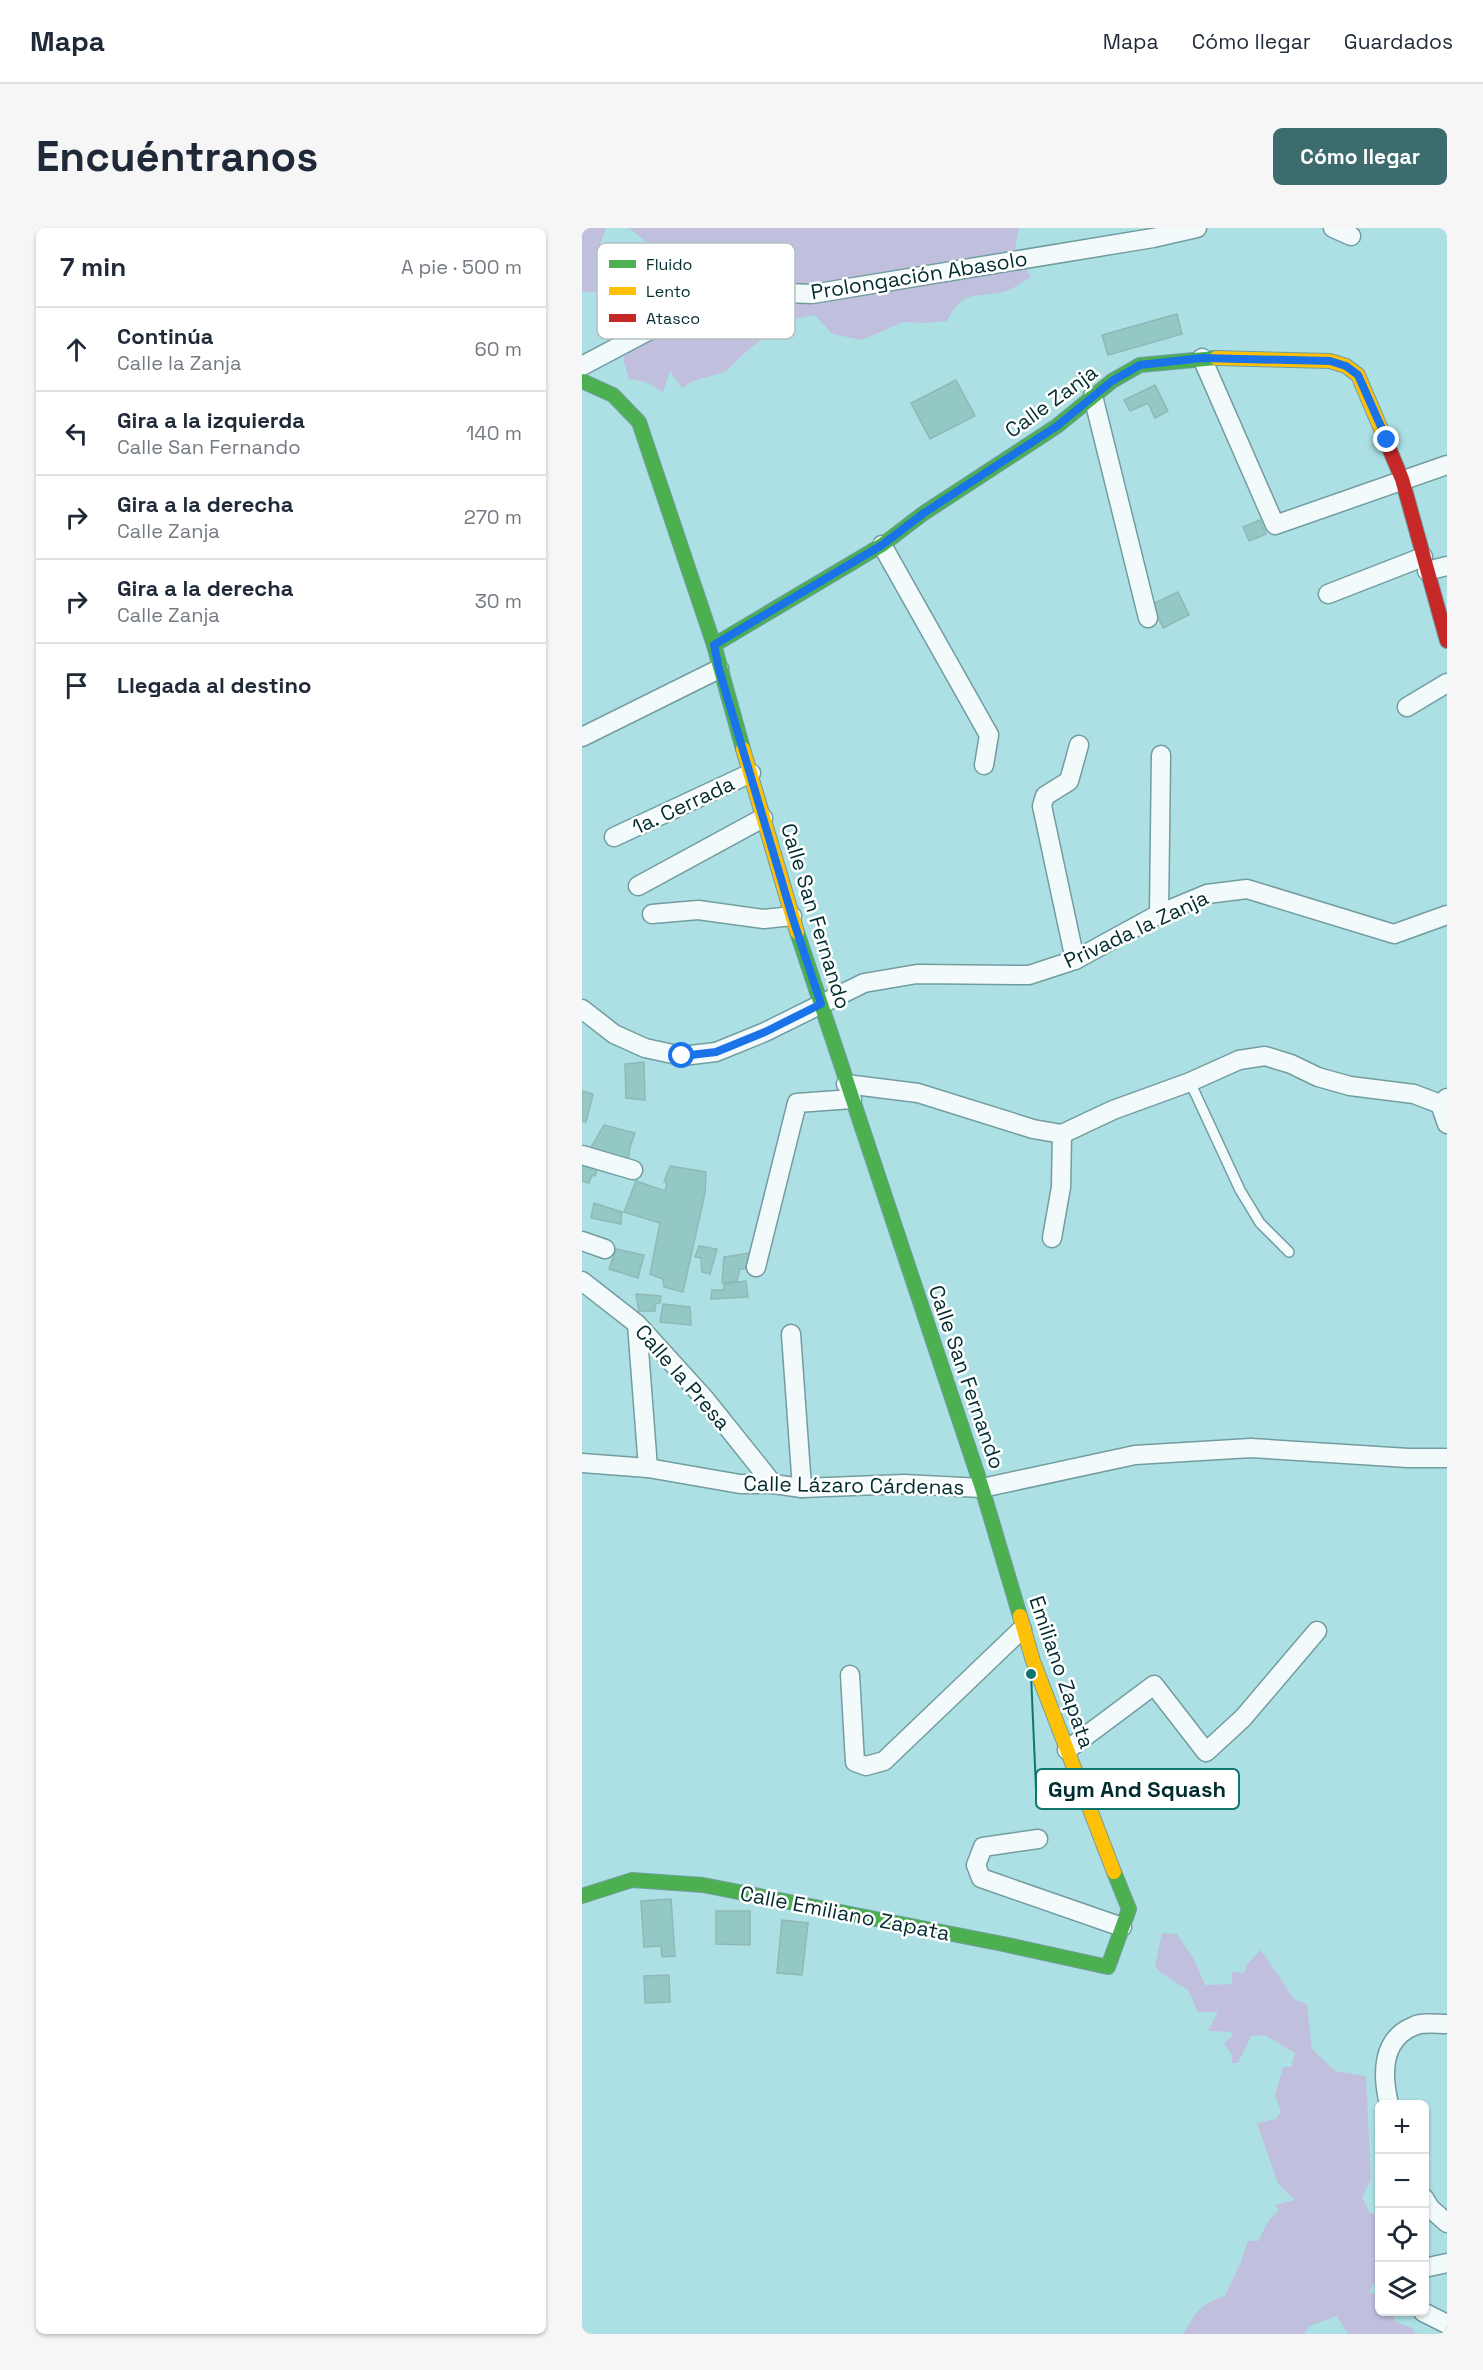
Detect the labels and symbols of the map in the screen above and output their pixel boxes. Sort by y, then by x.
legend [597,243,795,339]
street label: Prolongación Abasolo [809,245,1029,305]
text: Fluido [646,254,692,275]
text: Lento [646,281,691,302]
text: Atasco [646,308,700,329]
street label: Calle Zanja [999,358,1103,444]
route end [1373,426,1399,452]
street label: 1a. Cerrada [628,770,738,840]
street label: Calle San Fernando [775,820,857,1012]
street label: Privada la Zanja [1059,884,1213,974]
route start [668,1042,694,1068]
street label: Calle San Fernando [923,1281,1011,1473]
street label: Calle la Presa [630,1318,736,1436]
street label: Calle Lázaro Cárdenas [743,1470,965,1500]
street label: Emiliano Zapata [1023,1592,1101,1752]
callout: Gym And Squash [1036,1769,1239,1809]
text: Gym And Squash [1048,1775,1226,1803]
street label: Calle Emiliano Zapata [738,1879,952,1947]

